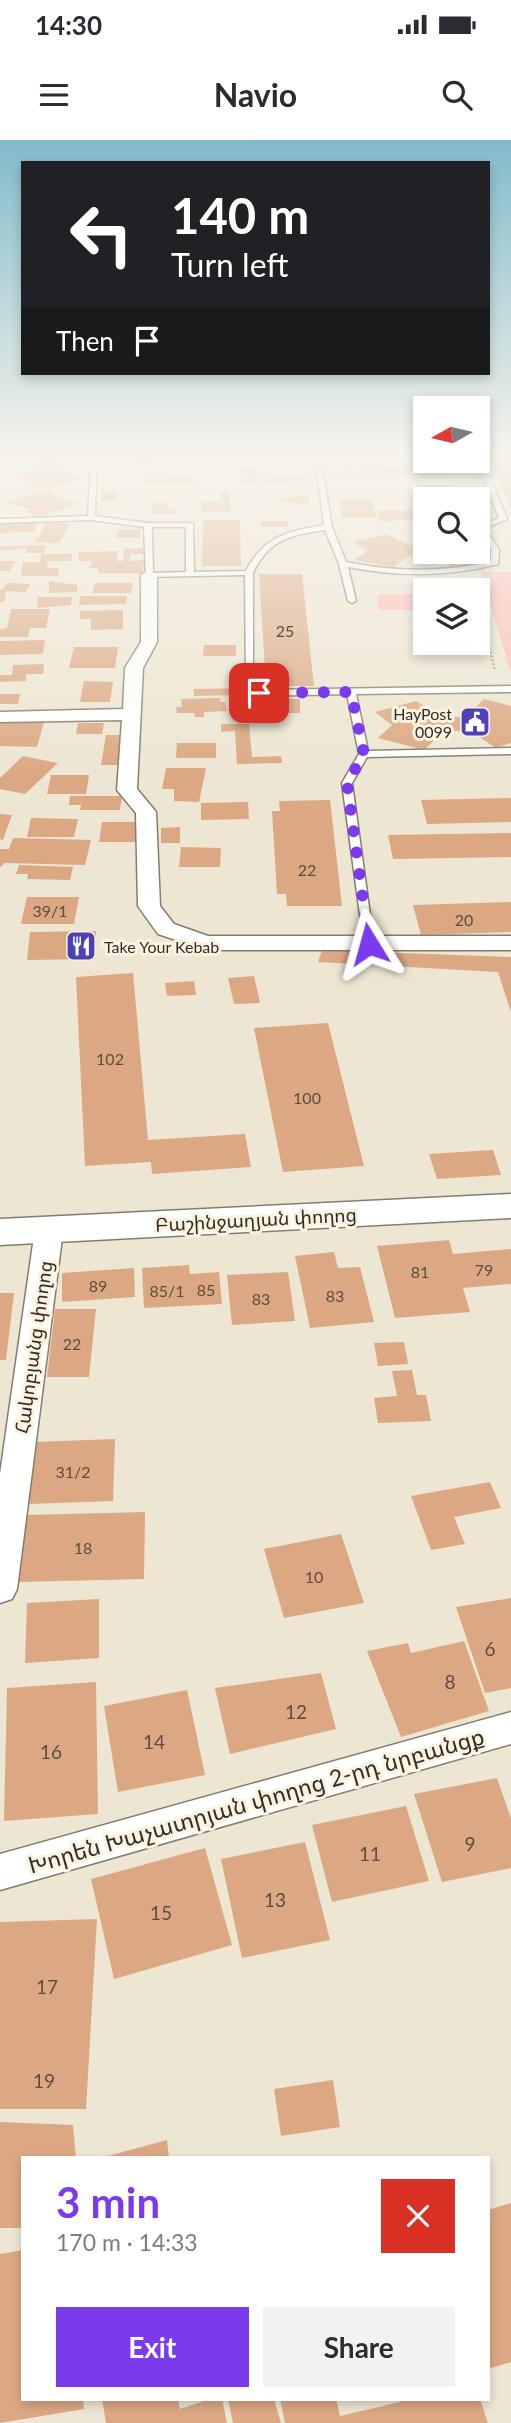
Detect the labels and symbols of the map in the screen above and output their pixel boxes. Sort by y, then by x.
north arrow [413,396,490,472]
house number: 25 [276,621,294,640]
pin [229,663,289,723]
place label: HayPost 0099 [393,704,452,741]
public building icon: HayPost 0099 [458,705,492,739]
house number: 22 [298,860,316,879]
house number: 39/1 [32,901,68,920]
position arrow [332,907,406,981]
house number: 20 [455,910,473,929]
restaurant icon: Take Your Kebab [64,929,98,963]
place label: Take Your Kebab [104,937,219,956]
house number: 102 [96,1049,124,1068]
house number: 100 [293,1088,321,1107]
street label: Բաշինջաղյան փողոց [155,1202,357,1237]
street label: Հակոբյանց փողոց [9,1259,58,1435]
house number: 79 [475,1260,493,1279]
house number: 81 [411,1262,429,1281]
house number: 89 [89,1276,107,1295]
house number: 85 [197,1280,215,1299]
house number: 85/1 [149,1281,185,1300]
house number: 83 [326,1286,344,1305]
house number: 83 [252,1289,270,1308]
house number: 22 [63,1334,81,1353]
house number: 31/2 [55,1462,91,1481]
house number: 18 [74,1538,92,1557]
house number: 10 [305,1567,323,1586]
house number: 6 [484,1637,496,1660]
house number: 8 [444,1670,456,1693]
house number: 12 [285,1700,307,1723]
street label: Խորեն Խաչատրյան փողոց 2-րդ նրբանցք [25,1721,488,1880]
house number: 14 [143,1730,165,1753]
house number: 16 [40,1740,62,1763]
house number: 9 [464,1832,476,1855]
house number: 11 [359,1842,381,1865]
house number: 13 [264,1888,286,1911]
house number: 15 [150,1901,172,1924]
house number: 17 [36,1975,58,1998]
house number: 19 [33,2069,55,2092]

